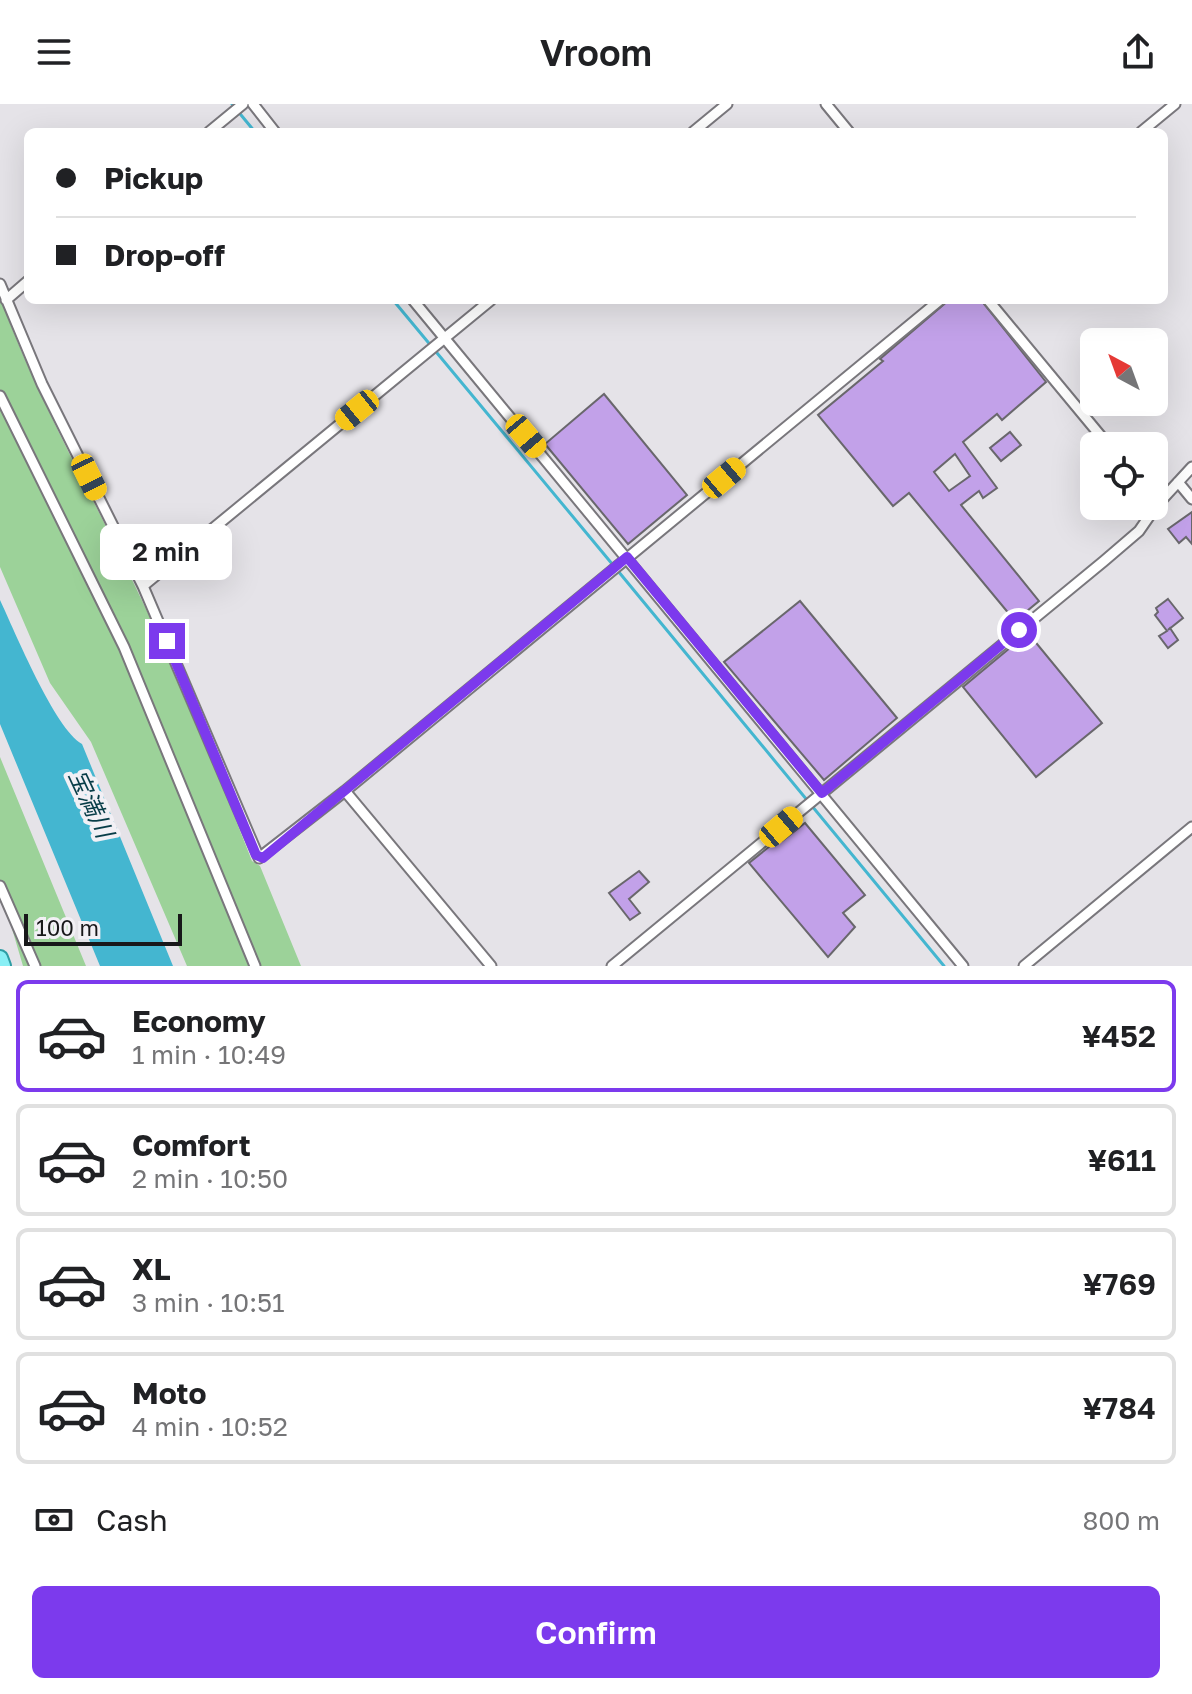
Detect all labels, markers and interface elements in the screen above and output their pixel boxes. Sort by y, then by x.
icon: menu [32,30,76,74]
icon: share [1116,30,1160,74]
text: Vroom [540,31,652,74]
text: Pickup [104,160,203,196]
text: Drop-off [104,237,225,273]
north arrow [1080,328,1168,416]
map controls [1080,328,1168,520]
car [331,386,383,434]
car [501,410,551,462]
button: locate [1080,432,1168,520]
car [68,450,110,504]
car [698,453,750,503]
callout: 2 min [101,525,233,581]
text: 2 min [132,536,200,567]
route start [1001,612,1037,648]
route end [149,623,185,659]
water label: 宝満川 [64,764,122,844]
car [755,802,807,852]
scale bar [24,910,182,946]
text: 100 m [36,914,99,941]
icon: car [36,1000,108,1072]
text: Economy [132,1003,266,1039]
text: ¥452 [1082,1018,1156,1054]
text: 1 min · 10:49 [132,1039,286,1070]
icon: car [36,1124,108,1196]
text: Comfort [132,1127,251,1163]
text: ¥611 [1088,1142,1156,1178]
text: 2 min · 10:50 [132,1163,288,1194]
icon: car [36,1248,108,1320]
text: XL [132,1251,171,1287]
text: ¥769 [1083,1266,1156,1302]
text: 3 min · 10:51 [132,1287,285,1318]
icon: car [36,1372,108,1444]
text: Moto [132,1375,207,1411]
text: ¥784 [1083,1390,1156,1426]
text: 4 min · 10:52 [132,1411,288,1442]
icon: cash [32,1498,76,1542]
text: Cash [96,1502,168,1538]
text: 800 m [1082,1505,1160,1536]
button: Confirm [32,1586,1160,1678]

